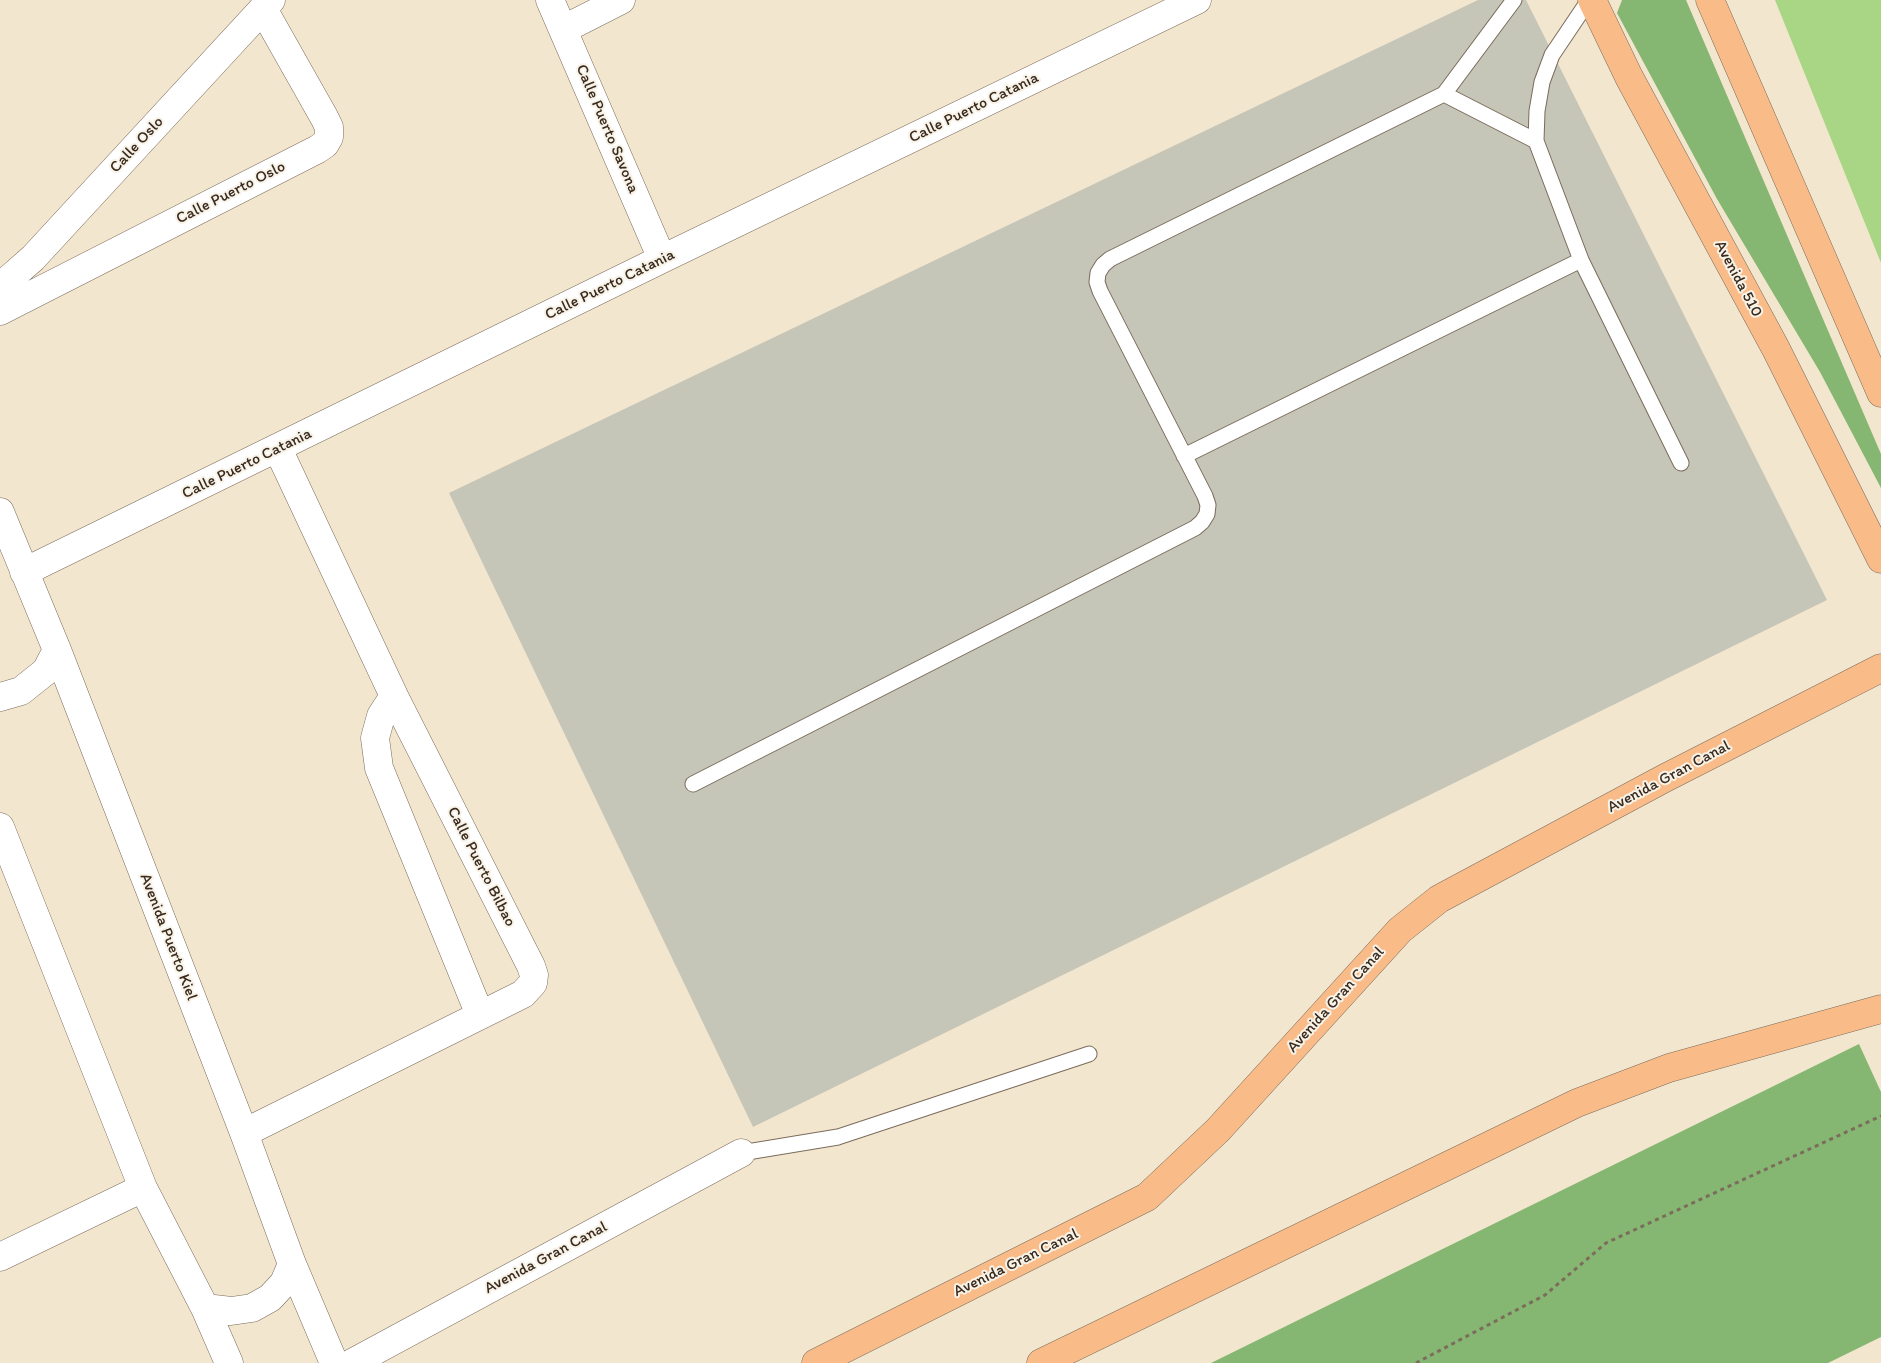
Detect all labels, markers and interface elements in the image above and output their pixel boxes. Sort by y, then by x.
street label: Calle Puerto Savona [571,62,643,196]
street label: Calle Puerto Catania [906,68,1042,148]
street label: Calle Oslo [106,113,168,177]
street label: Calle Puerto Oslo [173,157,289,229]
street label: Avenida 510 [1710,237,1766,321]
street label: Calle Puerto Catania [542,245,678,325]
street label: Calle Puerto Catania [179,424,315,504]
street label: Avenida Gran Canal [1604,737,1734,817]
street label: Calle Puerto Bilbao [443,804,519,930]
street label: Avenida Puerto Kiel [135,871,201,1003]
street label: Avenida Gran Canal [1283,943,1389,1057]
street label: Avenida Gran Canal [481,1218,611,1298]
street label: Avenida Gran Canal [951,1225,1081,1301]

